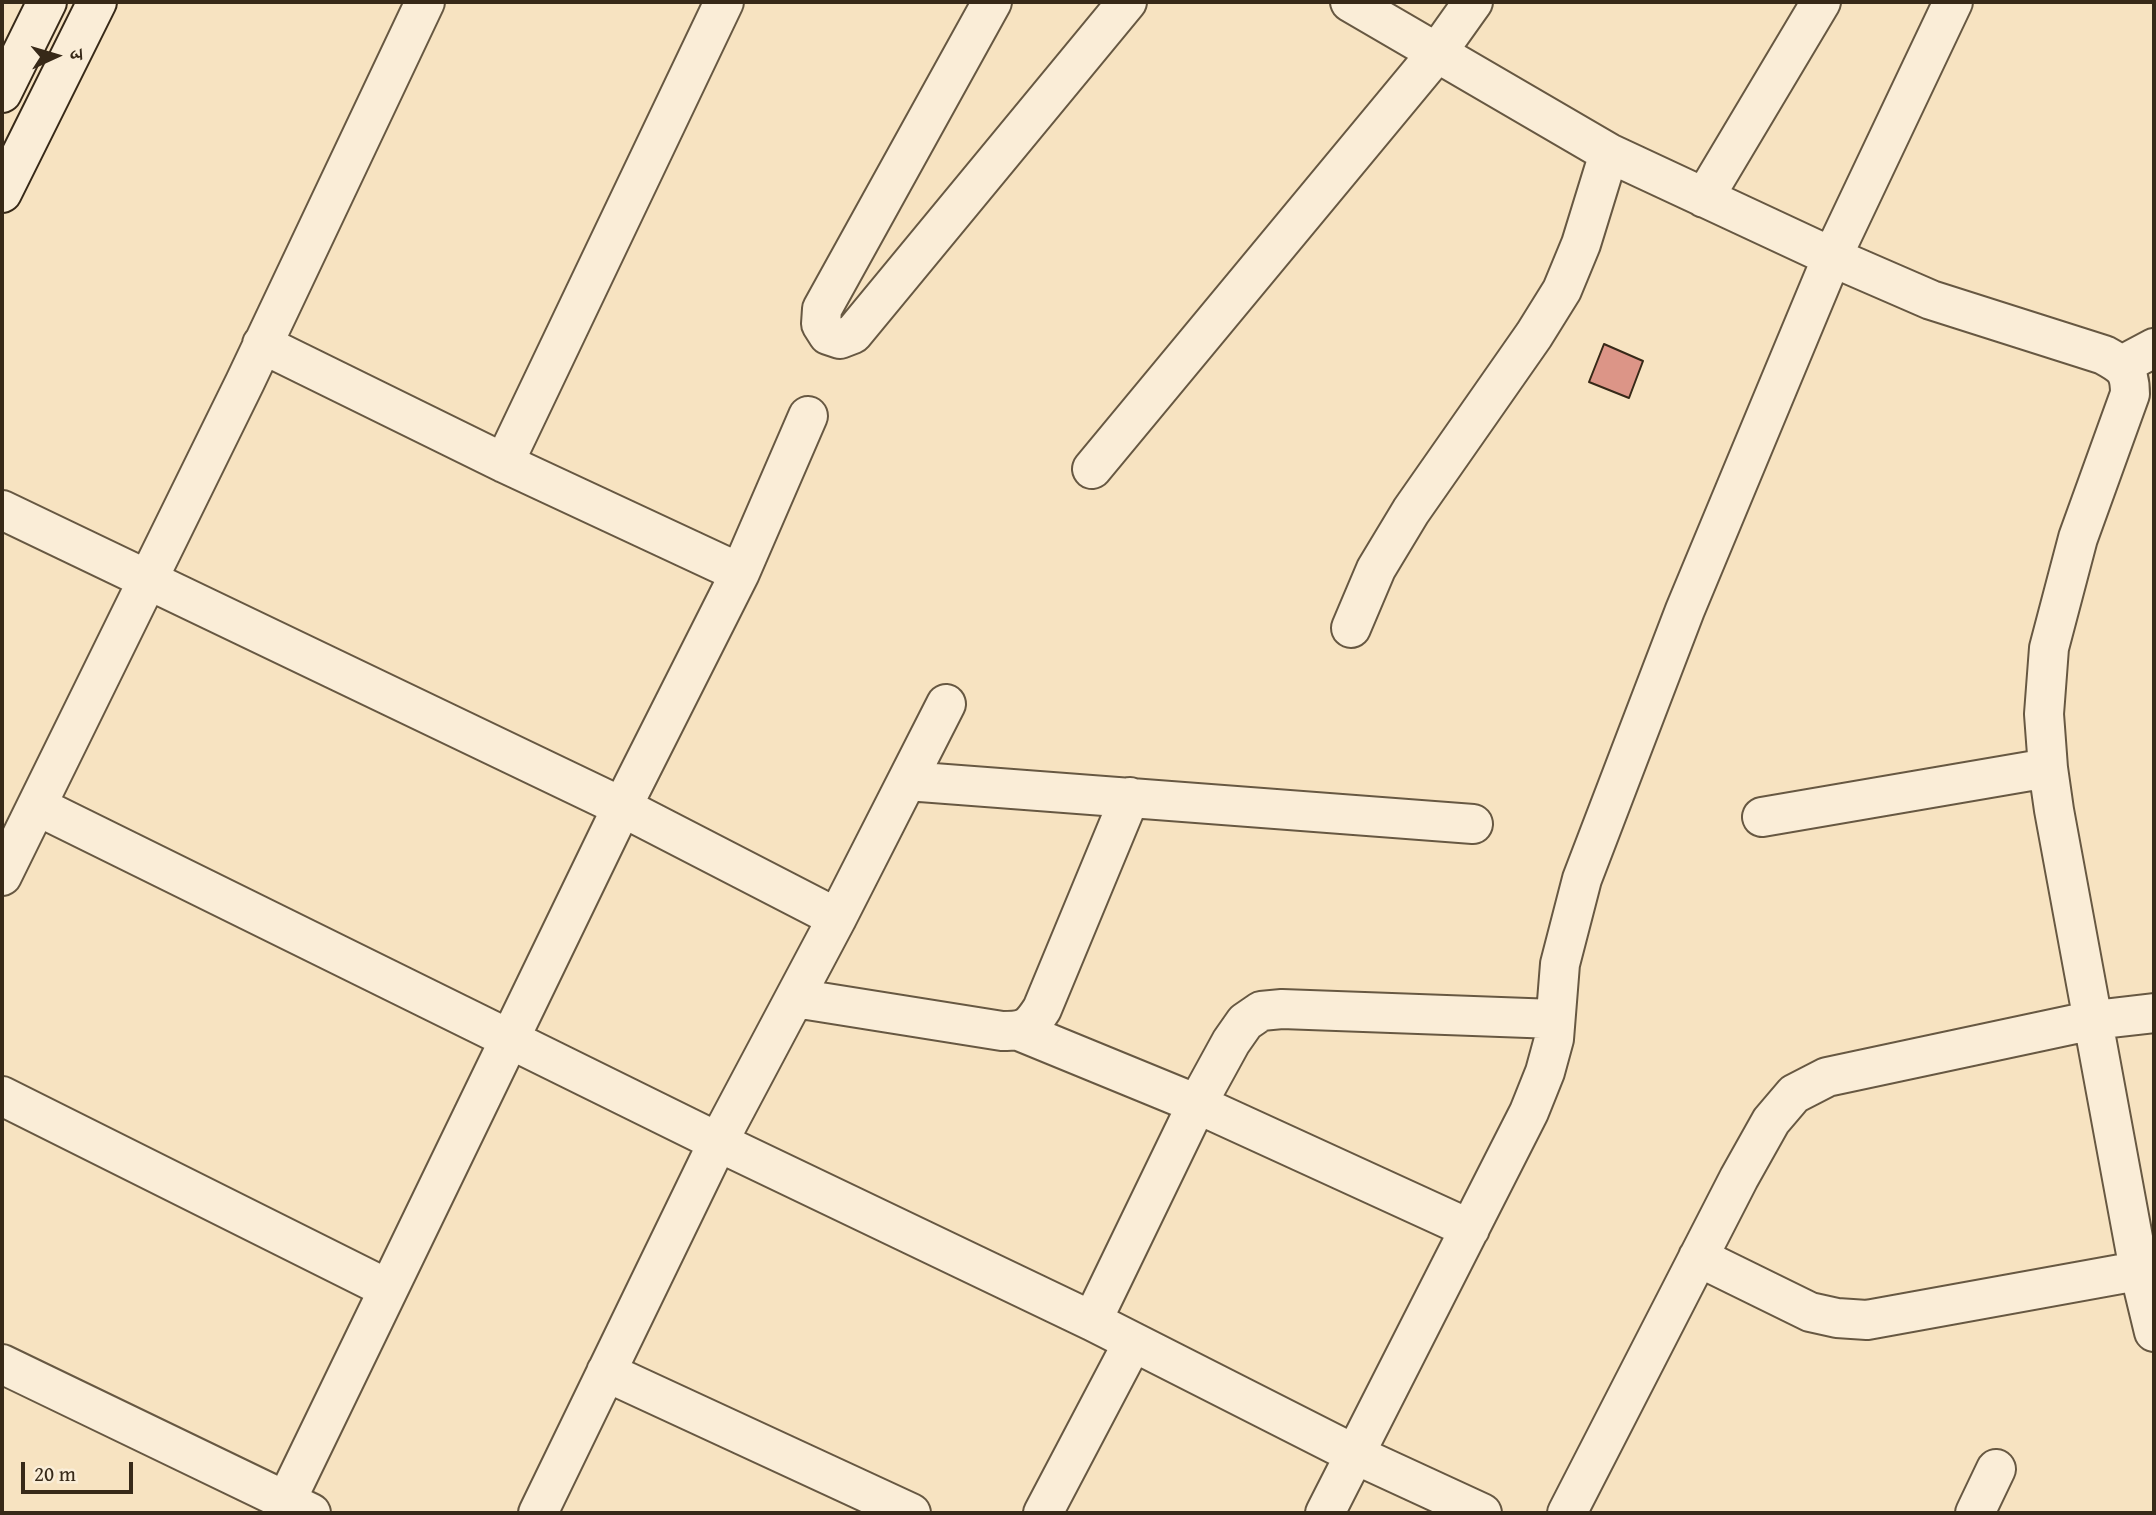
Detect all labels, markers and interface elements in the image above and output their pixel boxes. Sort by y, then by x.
north arrow [21,21,91,91]
text: उ [63,49,91,60]
scale bar [24,1448,136,1492]
text: 20 m [34,1458,76,1489]

